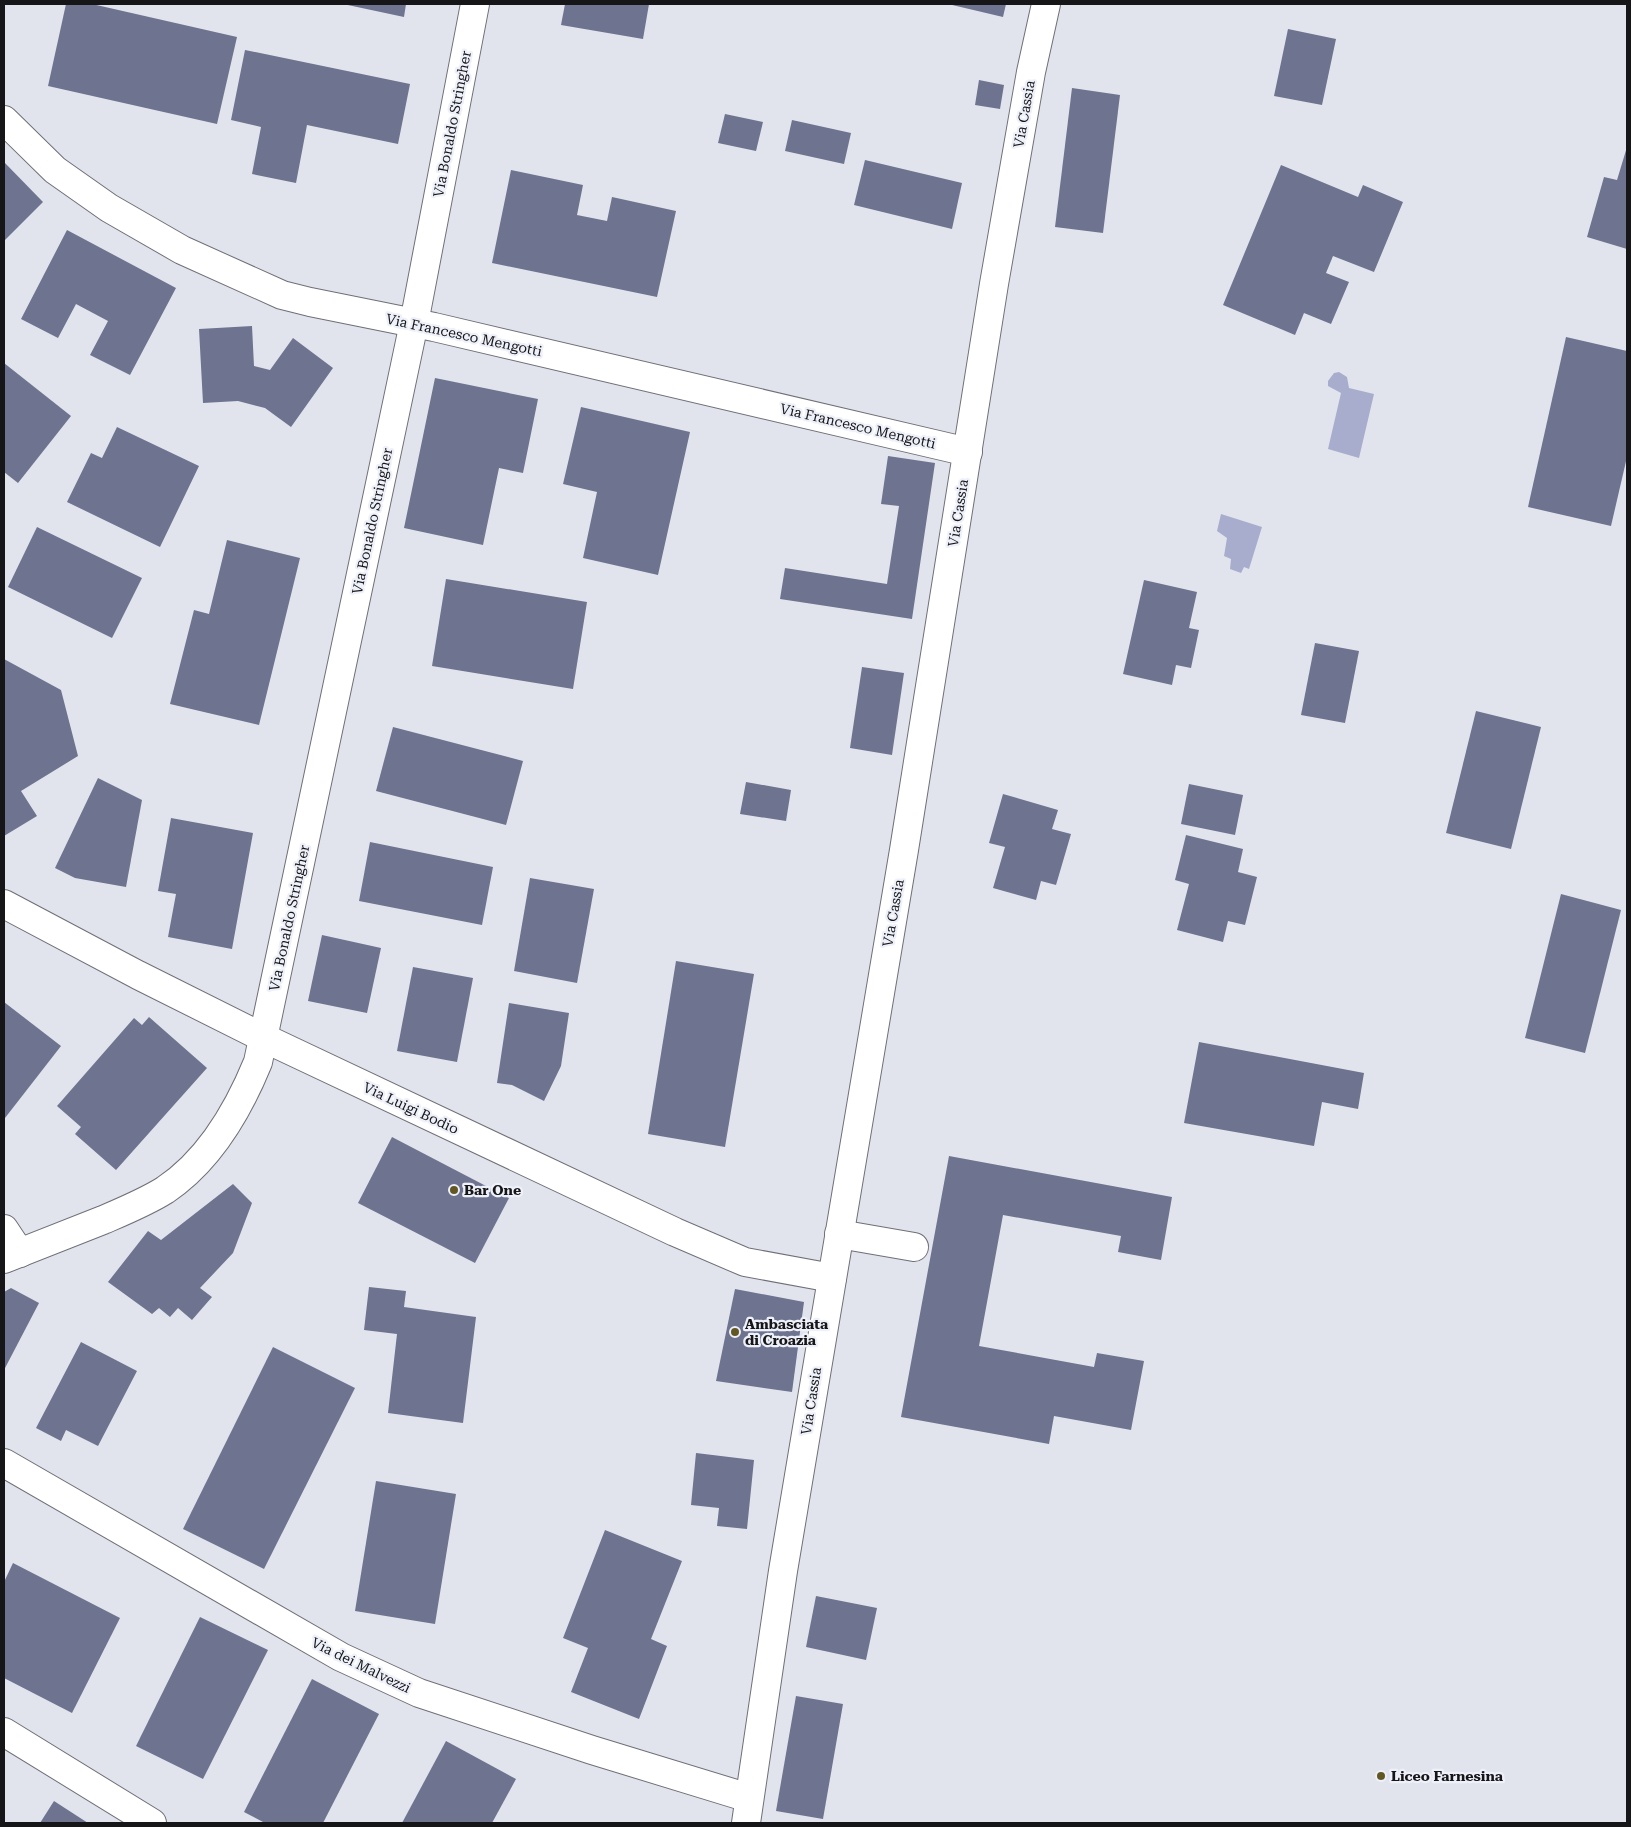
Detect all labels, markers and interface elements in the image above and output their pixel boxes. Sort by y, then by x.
street label: Via Bonaldo Stringher [430,49,474,199]
street label: Via Cassia [1010,79,1038,149]
street label: Via Francesco Mengotti [385,311,544,359]
street label: Via Francesco Mengotti [779,400,938,452]
street label: Via Bonaldo Stringher [349,446,395,596]
street label: Via Cassia [945,478,971,548]
street label: Via Bonaldo Stringher [266,843,312,993]
street label: Via Cassia [879,878,907,948]
street label: Via Luigi Bodio [361,1079,461,1137]
place label: Bar One [464,1182,521,1198]
marker: Bar One [448,1184,460,1196]
place label: Ambasciata di Croazia [745,1316,829,1348]
marker: Ambasciata di Croazia [729,1326,741,1338]
street label: Via Cassia [798,1366,824,1436]
street label: Via dei Malvezzi [309,1634,414,1696]
place label: Liceo Farnesina [1391,1768,1504,1784]
marker: Liceo Farnesina [1375,1770,1387,1782]

